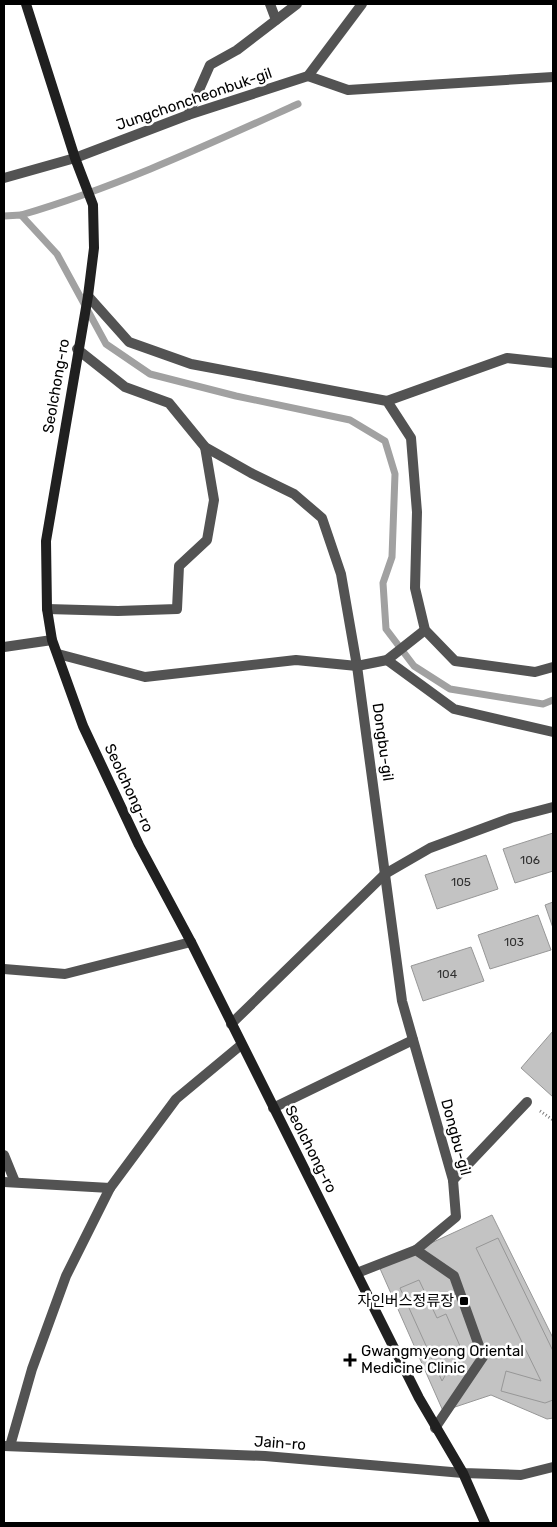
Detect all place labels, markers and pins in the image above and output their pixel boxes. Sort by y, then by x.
place label: 자인버스정류장 [357,1292,454,1310]
marker: 자인버스정류장 [458,1295,470,1307]
place label: Gwangmyeong Oriental Medicine Clinic [361,1342,524,1377]
marker: Gwangmyeong Oriental Medicine Clinic [343,1353,357,1367]

